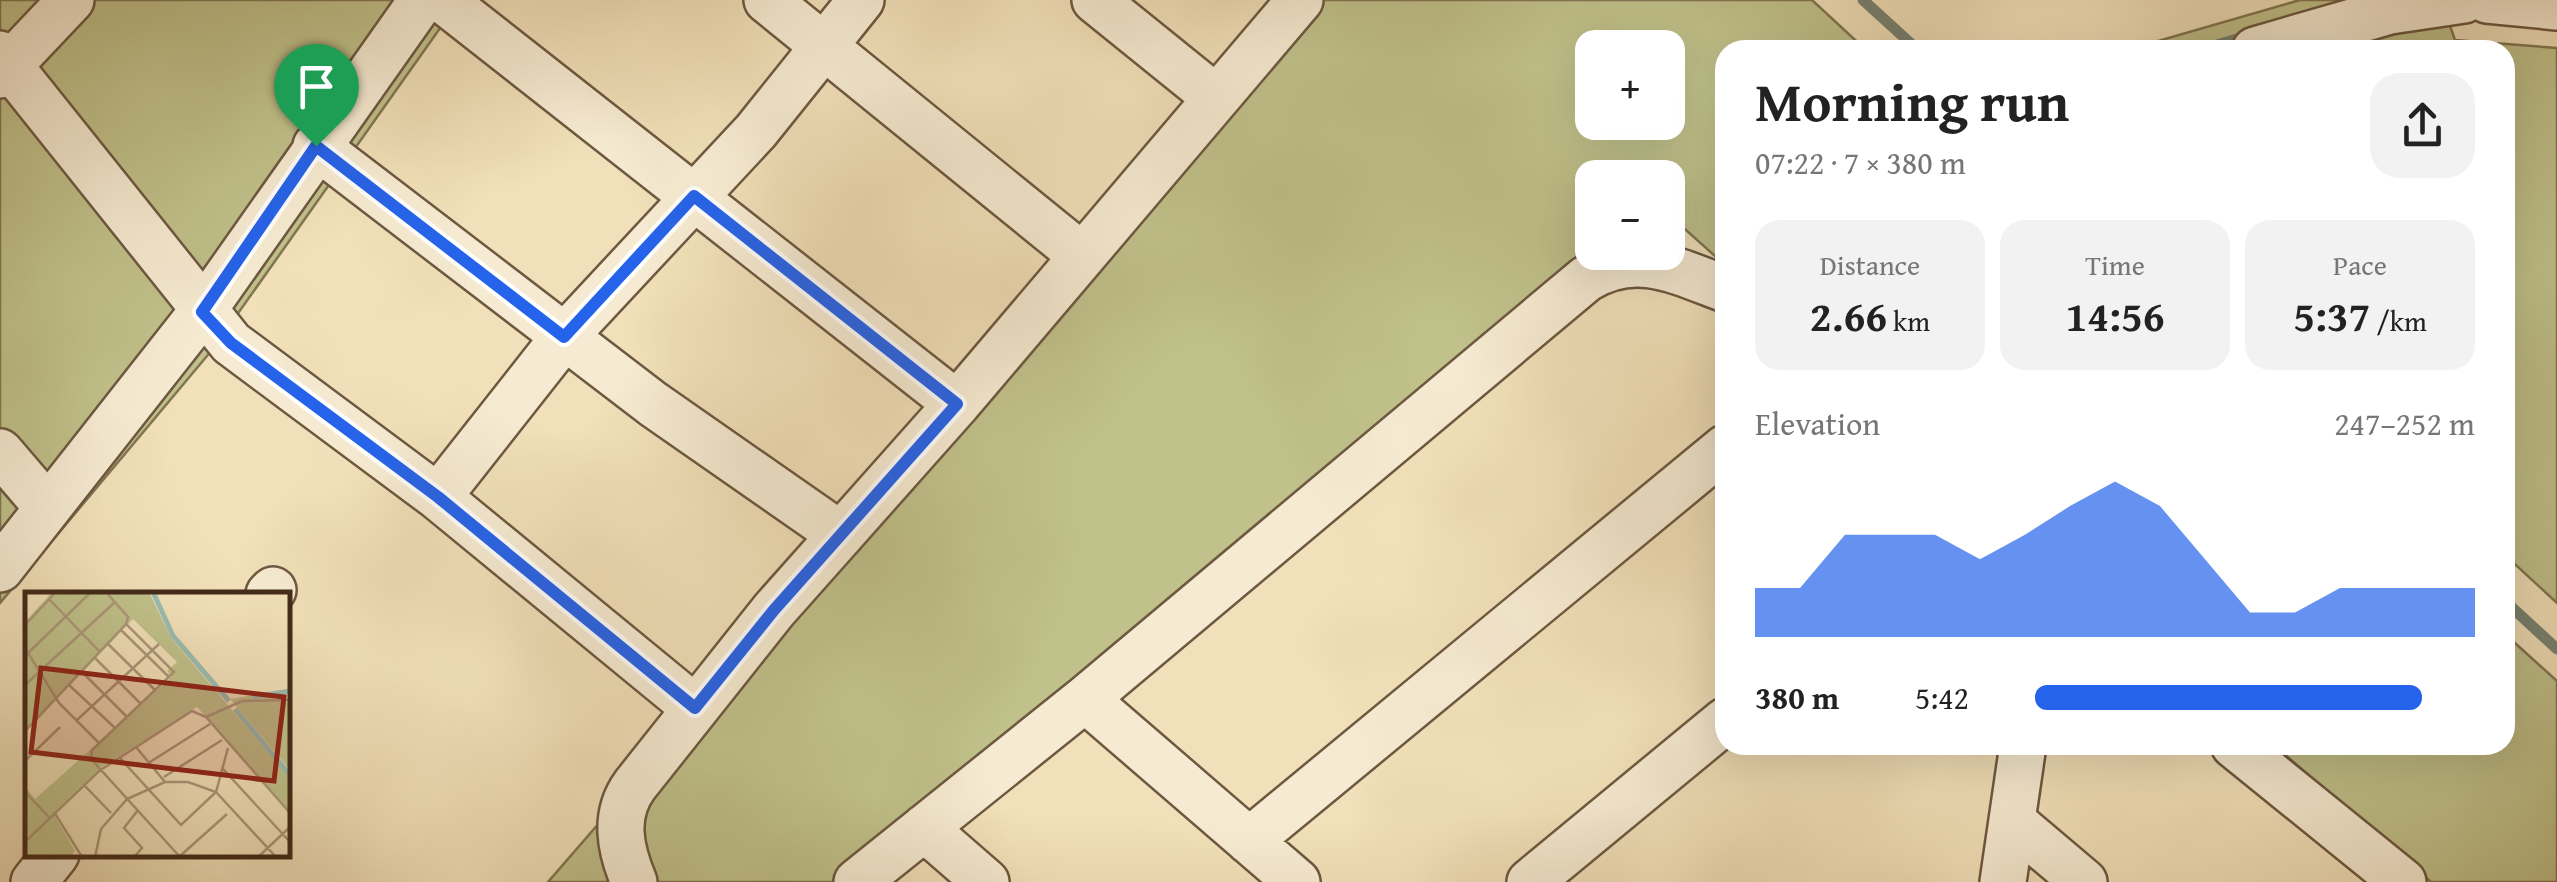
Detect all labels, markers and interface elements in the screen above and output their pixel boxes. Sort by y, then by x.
map controls [1575,30,1685,270]
button: + [1575,30,1685,140]
pin [274,44,359,147]
icon: arrive [289,59,344,114]
text: Morning run [1755,61,2069,141]
button: share [2370,73,2475,178]
text: 07:22 · 7 × 380 m [1755,139,1966,186]
button: − [1575,160,1685,270]
text: Distance [1820,244,1920,285]
text: Time [2085,244,2145,285]
text: Pace [2333,244,2387,285]
text: 2.66 [1810,285,1887,346]
text: 14:56 [2066,285,2164,346]
text: 5:37 [2293,285,2370,346]
text: km [1887,300,1930,341]
text: /km [2370,300,2427,341]
text: Elevation [1755,400,1880,447]
text: 247–252 m [2334,400,2475,447]
inset map [25,592,290,857]
text: 380 m [1755,674,1839,721]
text: 5:42 [1915,674,1969,721]

